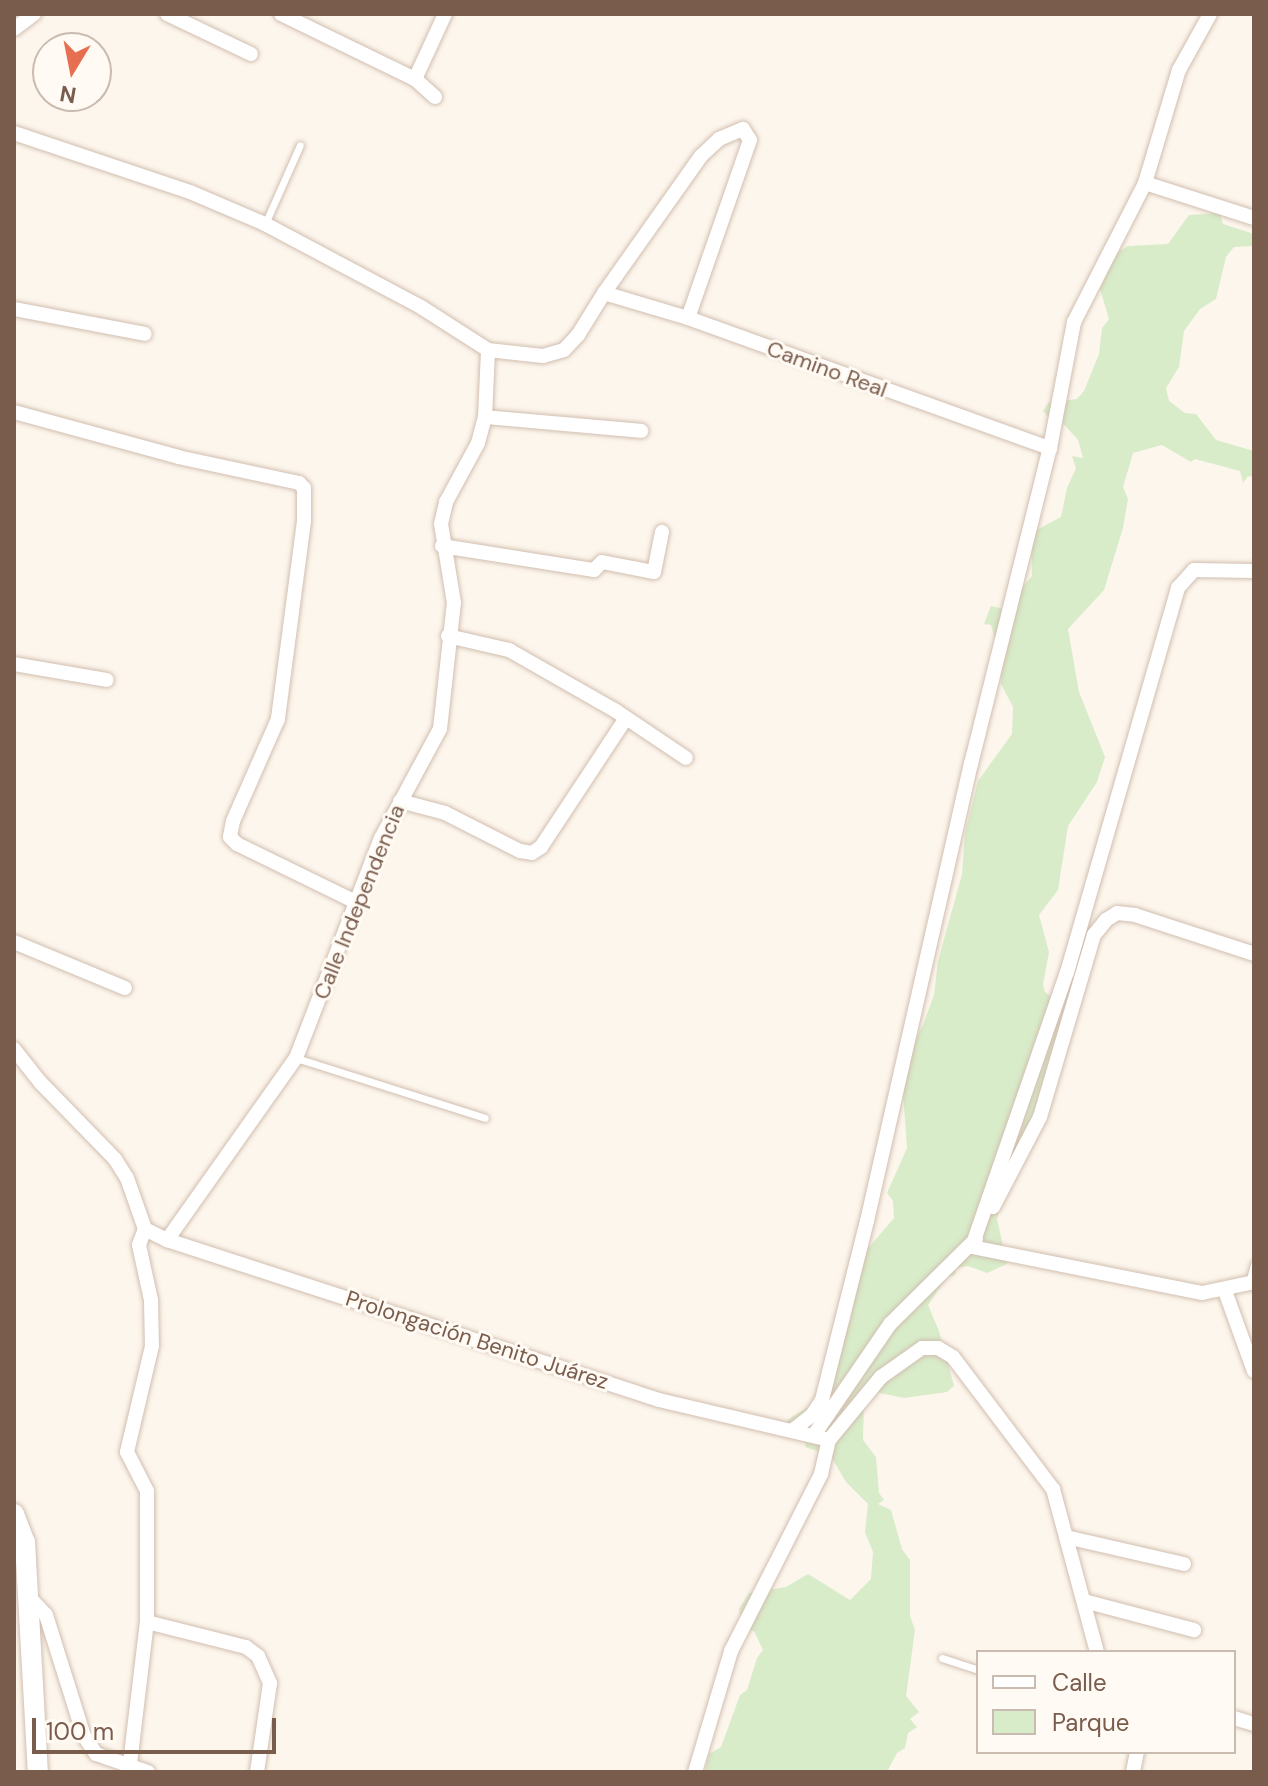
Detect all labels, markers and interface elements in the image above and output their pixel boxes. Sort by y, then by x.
north arrow [32,32,112,112]
text: N [58,78,79,110]
street label: Camino Real [763,335,891,403]
street label: Calle Independencia [308,801,410,1003]
street label: Prolongación Benito Juárez [342,1285,612,1395]
legend [976,1650,1236,1754]
text: Calle [1052,1667,1107,1698]
scale bar [36,1702,280,1752]
text: Parque [1052,1707,1129,1738]
text: 100 m [46,1716,114,1747]

